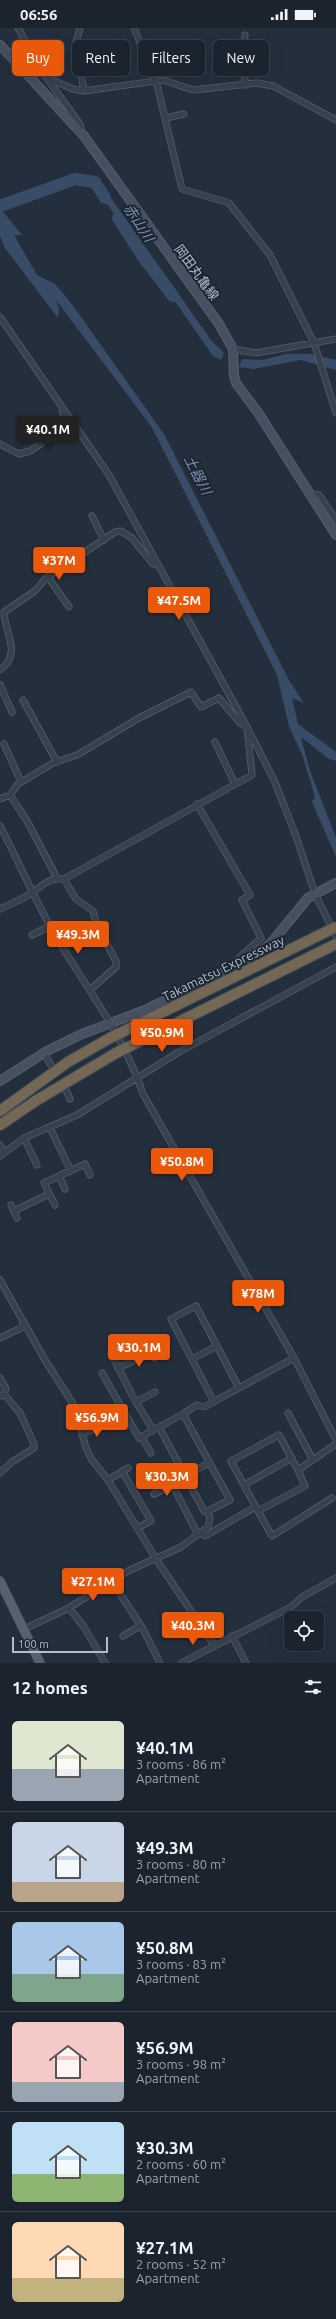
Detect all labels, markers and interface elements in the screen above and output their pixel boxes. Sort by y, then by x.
text: 06:56 [20,6,58,23]
chip: Buy [12,40,64,76]
chip: Rent [72,40,130,76]
chip: Filters [138,40,205,76]
chip: New [213,40,269,76]
water label: 赤山川 [121,201,158,247]
street label: 岡田丸亀線 [172,242,222,302]
pin: ¥40.1M [15,416,81,450]
text: ¥40.1M [26,422,70,436]
water label: 土器川 [181,453,216,499]
pin: ¥37M [35,547,83,581]
text: ¥37M [42,553,76,567]
pin: ¥47.5M [146,587,212,621]
text: ¥47.5M [157,593,201,607]
pin: ¥49.3M [45,921,111,955]
text: ¥49.3M [56,927,100,941]
street label: Takamatsu Expressway [160,932,286,1004]
pin: ¥50.9M [129,1019,195,1053]
text: ¥50.9M [140,1025,184,1039]
pin: ¥50.8M [149,1148,215,1182]
text: ¥50.8M [160,1154,204,1168]
pin: ¥78M [234,1280,282,1314]
text: ¥78M [241,1286,275,1300]
pin: ¥30.1M [106,1334,172,1368]
text: ¥30.1M [117,1340,161,1354]
pin: ¥56.9M [64,1404,130,1438]
text: ¥56.9M [75,1410,119,1424]
pin: ¥30.3M [134,1463,200,1497]
text: ¥30.3M [145,1469,189,1483]
pin: ¥27.1M [60,1568,126,1602]
text: ¥27.1M [71,1574,115,1588]
map controls [284,1611,324,1651]
button: locate [284,1611,324,1651]
pin: ¥40.3M [160,1612,226,1646]
text: ¥40.3M [171,1618,215,1632]
scale bar [12,1635,108,1654]
text: 100 m [18,1638,49,1650]
icon: filters [302,1676,324,1698]
text: 12 homes [12,1678,88,1697]
icon: home [44,1737,92,1785]
text: ¥40.1M [136,1738,194,1757]
text: 3 rooms · 86 m² [136,1757,226,1771]
text: Apartment [136,1771,200,1785]
icon: home [44,1838,92,1886]
text: ¥49.3M [136,1838,194,1857]
text: 3 rooms · 80 m² [136,1857,226,1871]
text: Apartment [136,1871,200,1885]
icon: home [44,1938,92,1986]
text: ¥50.8M [136,1938,194,1957]
text: 3 rooms · 83 m² [136,1957,226,1971]
text: Apartment [136,1971,200,1985]
icon: home [44,2038,92,2086]
text: ¥56.9M [136,2038,194,2057]
text: 3 rooms · 98 m² [136,2057,226,2071]
text: Apartment [136,2071,200,2085]
icon: home [44,2138,92,2186]
text: ¥30.3M [136,2138,194,2157]
text: 2 rooms · 60 m² [136,2157,226,2171]
text: Apartment [136,2171,200,2185]
icon: home [44,2238,92,2286]
text: ¥27.1M [136,2238,194,2257]
text: 2 rooms · 52 m² [136,2257,226,2271]
text: Apartment [136,2271,200,2285]

